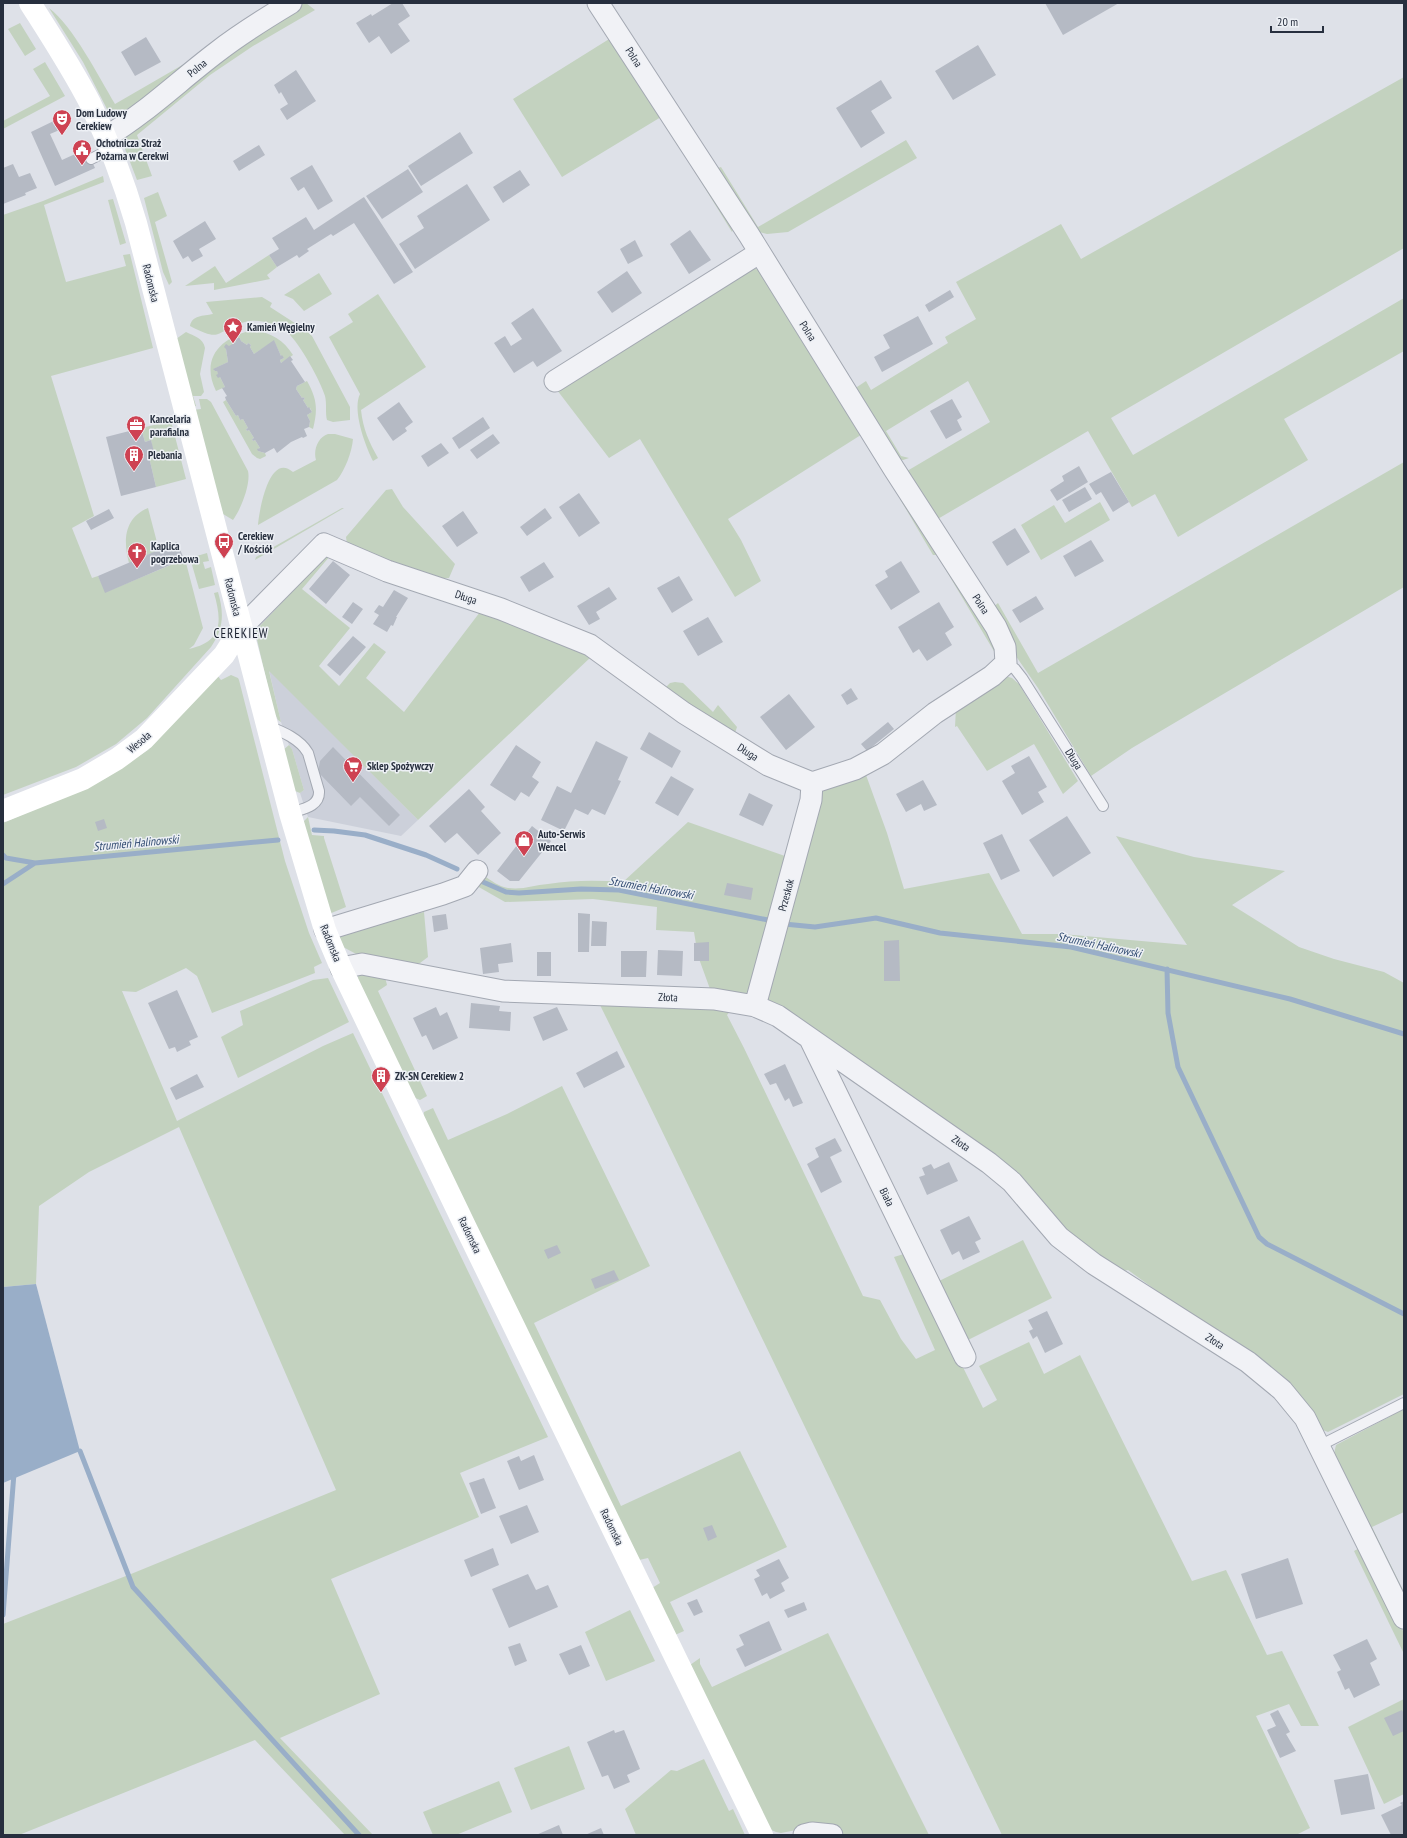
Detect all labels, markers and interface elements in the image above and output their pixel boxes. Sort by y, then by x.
scale bar [1271,8,1323,34]
text: 20 m [1277,14,1298,29]
street label: Polna [622,44,646,70]
street label: Polna [184,56,210,80]
place label: Dom Ludowy Cerekiew [76,106,128,133]
theatre icon: Dom Ludowy Cerekiew [51,108,73,136]
place label: Ochotnicza Straż Pożarna w Cerekwi [96,136,169,163]
public building icon: Ochotnicza Straż Pożarna w Cerekwi [71,138,93,166]
street label: Radomska [140,263,162,303]
place icon: Kamień Węgielny [222,316,244,344]
street label: Polna [796,318,820,344]
place label: Kamień Węgielny [247,320,315,334]
place label: Kancelaria parafialna [150,412,191,439]
office icon: Kancelaria parafialna [125,414,147,442]
building icon: Plebania [123,444,145,472]
place label: Plebania [148,448,182,462]
place label: Cerekiew / Kościół [237,529,274,556]
bus stop icon: Cerekiew / Kościół [213,531,235,559]
place label: Kaplica pogrzebowa [151,539,199,566]
church icon: Kaplica pogrzebowa [126,541,148,569]
street label: Radomska [222,577,244,617]
street label: Długa [453,587,479,607]
street label: Polna [969,591,993,617]
district label: CEREKIEW [213,625,269,642]
street label: Wesoła [124,728,154,756]
street label: Długa [735,740,761,764]
street label: Długa [1062,746,1086,772]
supermarket icon: Sklep Spożywczy [342,755,364,783]
place label: Sklep Spożywczy [367,759,434,773]
place label: Auto-Serwis Wencel [537,827,586,854]
shop icon: Auto-Serwis Wencel [513,829,535,857]
water label: Strumień Halinowski [93,831,181,854]
water label: Strumień Halinowski [608,873,696,903]
street label: Przeskok [775,877,797,913]
street label: Radomska [317,922,345,964]
water label: Strumień Halinowski [1056,928,1144,961]
street label: Złota [658,990,678,1004]
building icon: ZK-SN Cerekiew 2 [370,1065,392,1093]
place label: ZK-SN Cerekiew 2 [395,1069,464,1083]
street label: Złota [949,1132,973,1154]
street label: Biała [877,1185,897,1209]
street label: Radomska [455,1215,485,1255]
street label: Złota [1203,1330,1227,1352]
street label: Radomska [597,1507,627,1547]

